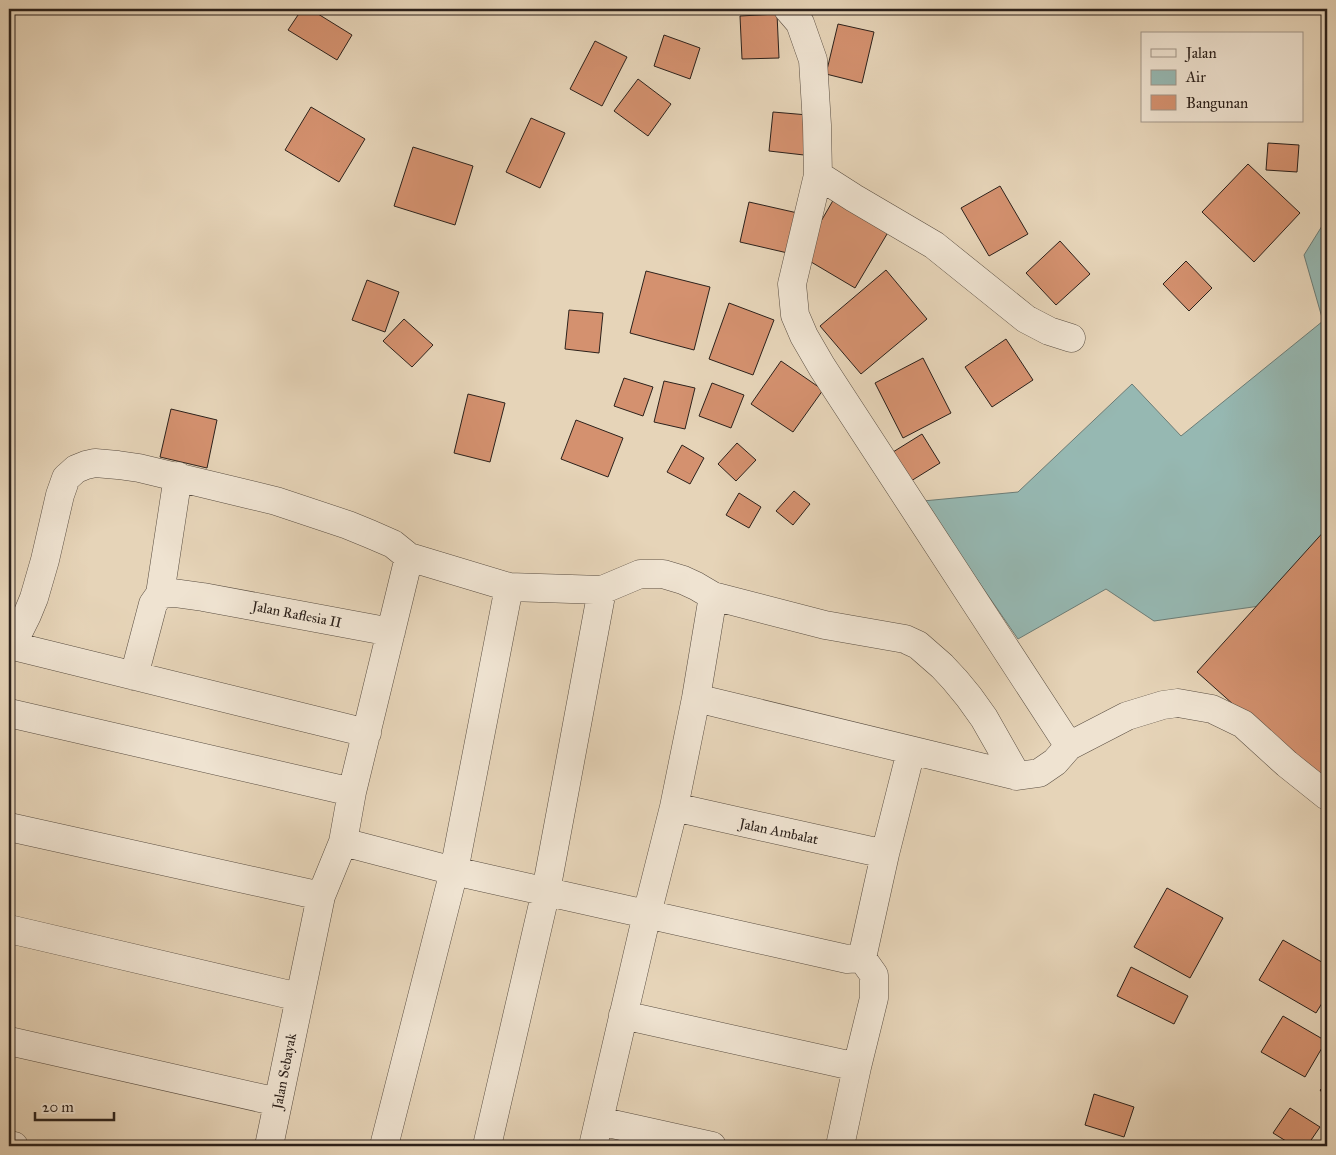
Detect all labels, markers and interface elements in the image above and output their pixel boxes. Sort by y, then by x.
legend [1141,32,1304,122]
text: Jalan [1184,44,1217,63]
text: Air [1185,68,1206,86]
text: Bangunan [1186,94,1248,112]
street label: Jalan Raflesia II [248,597,343,632]
street label: Jalan Ambalat [736,814,820,849]
street label: Jalan Sebayak [268,1031,301,1113]
scale bar [35,1090,114,1122]
text: 20 m [42,1098,74,1116]

